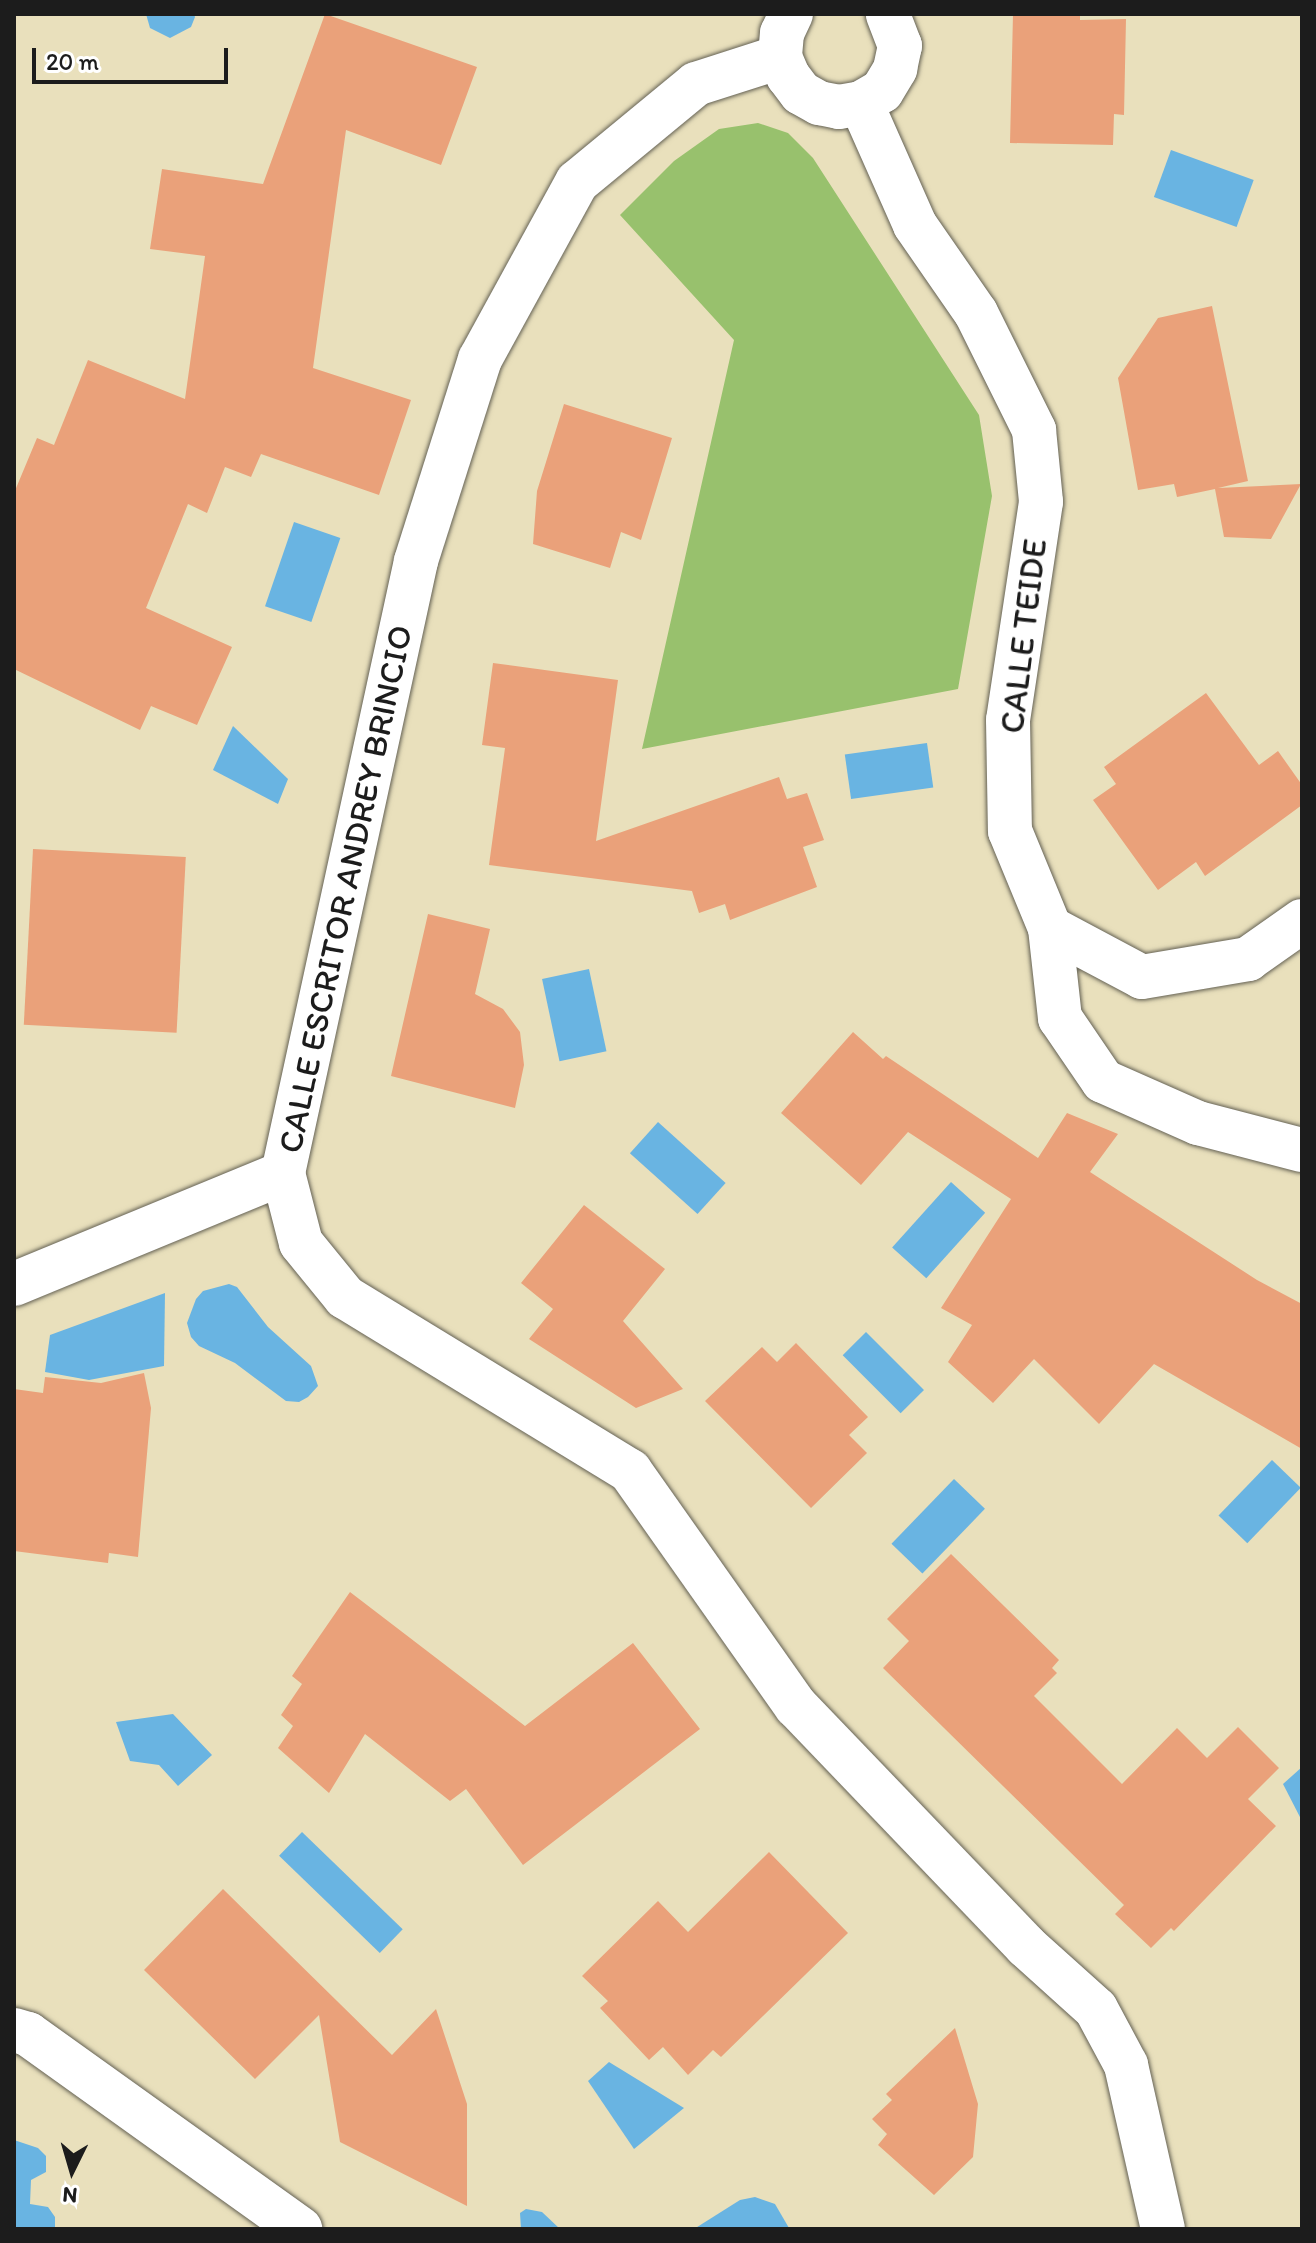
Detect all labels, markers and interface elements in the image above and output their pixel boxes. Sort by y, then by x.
scale bar [36,32,232,82]
text: 20 m [46,47,99,76]
street label: CALLE TEIDE [991,538,1055,734]
street label: CALLE ESCRITOR ANDREY BRINCIO [270,624,420,1154]
north arrow [32,2131,112,2211]
text: N [61,2181,78,2210]

